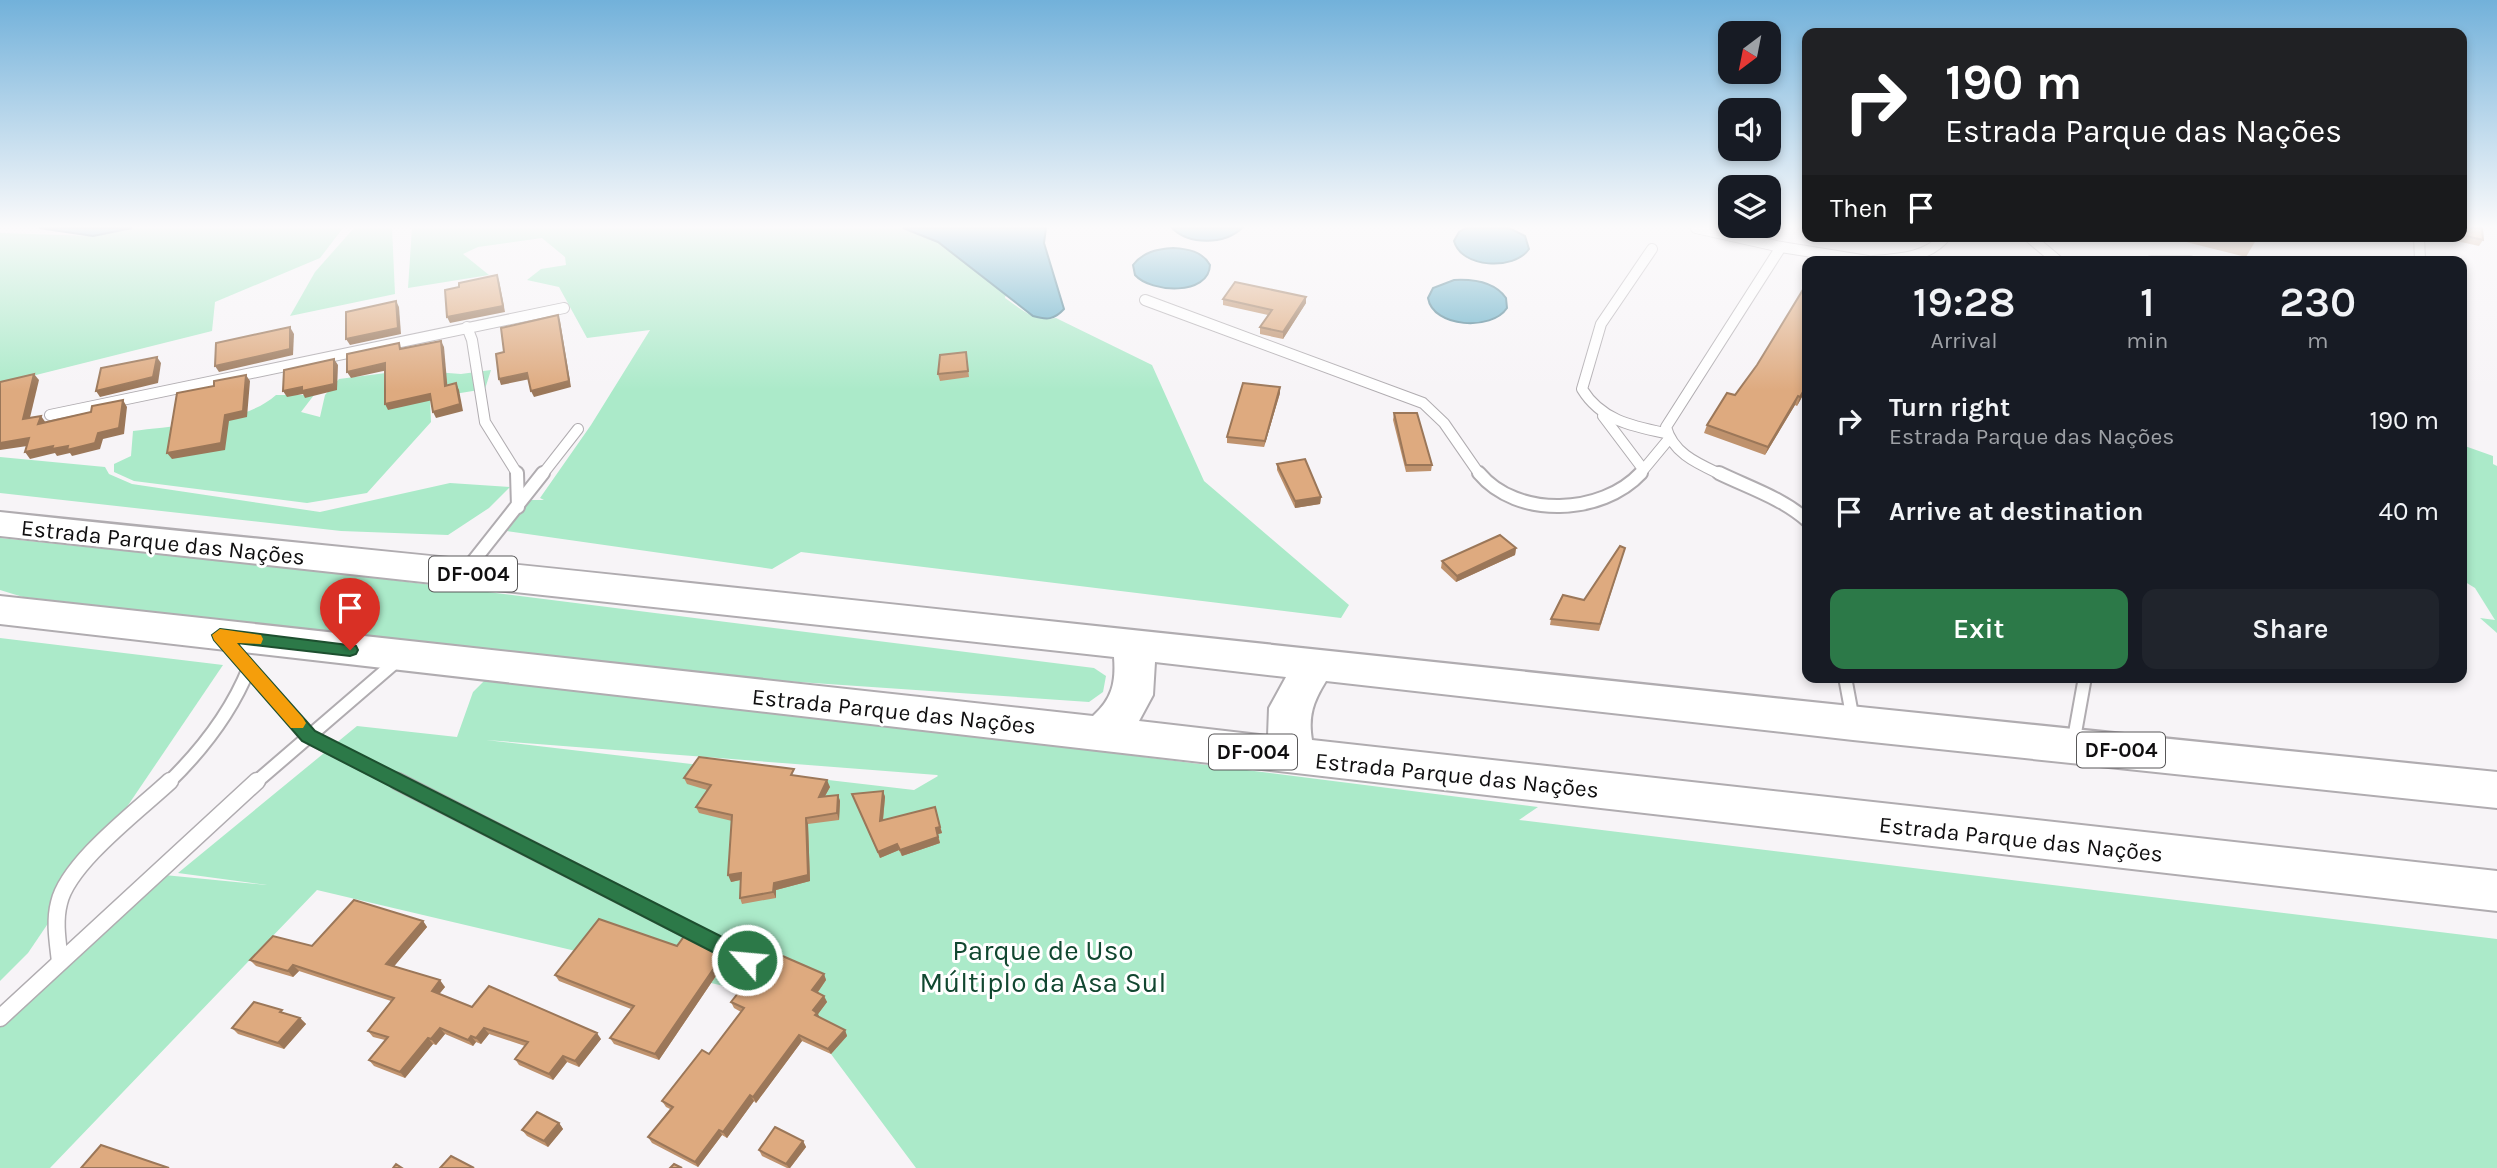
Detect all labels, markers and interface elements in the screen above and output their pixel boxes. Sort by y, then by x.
north arrow [1718,21,1782,84]
map controls [1718,21,1781,238]
text: 190 m [1945,54,2082,111]
icon: right [1830,56,1921,147]
button: sound [1718,98,1781,161]
text: Estrada Parque das Nações [1945,113,2342,150]
button: layers [1718,175,1781,238]
icon: arrive [1902,189,1940,227]
text: Then [1830,193,1888,224]
text: 19:28 [1913,277,2015,327]
text: 1 [2140,277,2155,327]
text: 230 [2279,277,2356,327]
text: Arrival [1930,327,1998,354]
text: min [2126,327,2168,354]
text: m [2307,327,2329,354]
text: Turn right [1889,392,2010,423]
icon: right [1830,402,1868,440]
text: 190 m [2369,405,2439,436]
text: Estrada Parque das Nações [1889,423,2174,450]
icon: arrive [1830,493,1868,531]
text: Arrive at destination [1889,496,2143,527]
text: 40 m [2379,496,2439,527]
street label: Estrada Parque das Nações [20,514,306,571]
road number: DF-004 [429,556,517,592]
pin [320,578,380,650]
icon: arrive [331,589,369,627]
button: Exit [1830,589,2128,669]
button: Share [2142,589,2439,669]
street label: Estrada Parque das Nações [751,683,1037,740]
road number: DF-004 [2077,732,2165,768]
road number: DF-004 [1209,734,1297,770]
street label: Estrada Parque das Nações [1314,747,1600,804]
street label: Estrada Parque das Nações [1878,811,2164,868]
position arrow [710,923,784,997]
park label: Parque de Uso Múltiplo da Asa Sul [920,934,1166,999]

